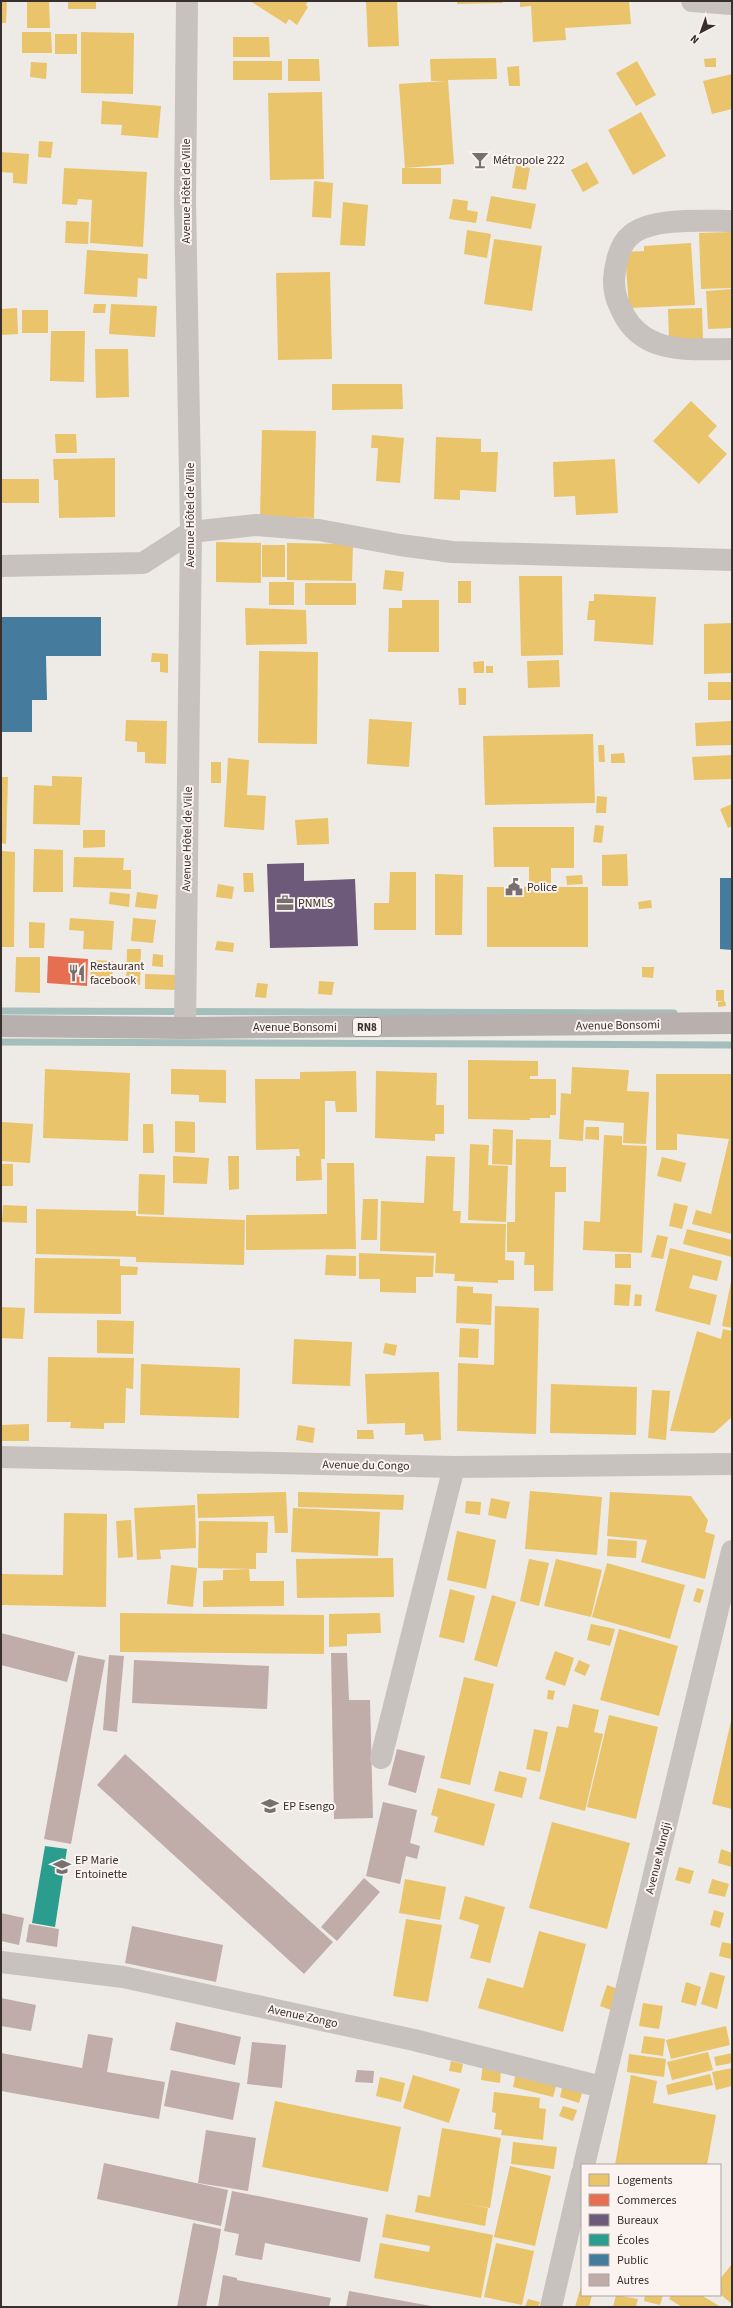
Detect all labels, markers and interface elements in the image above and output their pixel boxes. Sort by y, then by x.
north arrow [681,12,721,52]
text: N [687,31,702,47]
street label: Avenue Hôtel de Ville [178,138,195,244]
bar icon: Métropole 222 [470,150,490,170]
place label: Métropole 222 [493,152,565,169]
street label: Avenue Hôtel de Ville [182,462,199,568]
street label: Avenue Hôtel de Ville [178,786,197,892]
public building icon: Police [504,877,524,897]
place label: Police [527,879,557,896]
office icon: PNMLS [275,893,295,913]
place label: PNMLS [298,895,333,912]
place label: Restaurant facebook [90,958,144,989]
restaurant icon: Restaurant facebook [67,963,87,983]
street label: Avenue Bonsomi [576,1016,660,1035]
road number: RN8 [353,1018,381,1036]
street label: Avenue Bonsomi [253,1019,337,1036]
street label: Avenue du Congo [322,1456,410,1475]
school or university icon: EP Esengo [260,1796,280,1816]
place label: EP Esengo [283,1798,335,1815]
street label: Avenue Mundji [641,1820,676,1896]
place label: EP Marie Entoinette [75,1852,127,1883]
school or university icon: EP Marie Entoinette [52,1857,72,1877]
street label: Avenue Zongo [266,2001,339,2032]
legend [581,2164,721,2296]
text: Logements [617,2172,672,2189]
text: Commerces [617,2192,676,2209]
text: Bureaux [617,2212,659,2229]
text: Écoles [617,2232,649,2249]
text: Public [617,2252,649,2269]
text: Autres [617,2272,649,2289]

